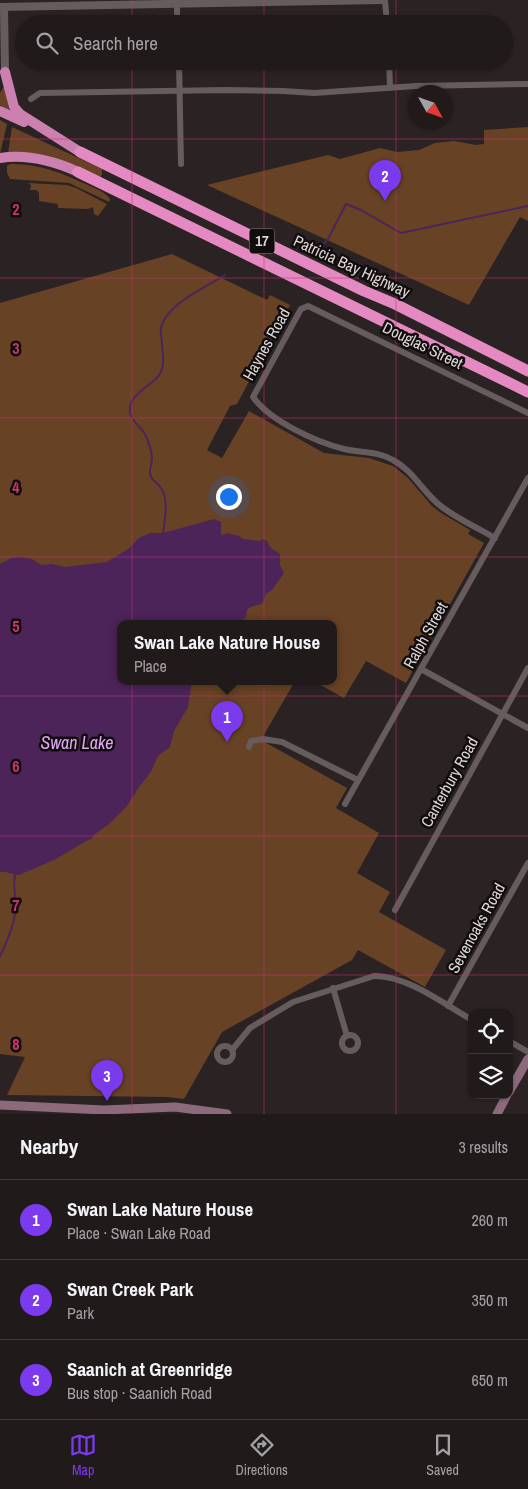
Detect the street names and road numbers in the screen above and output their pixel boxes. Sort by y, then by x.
road number: 17 [250,228,274,254]
street label: Patricia Bay Highway [290,229,414,303]
street label: Haynes Road [237,304,295,384]
street label: Douglas Street [379,316,467,374]
street label: Ralph Street [398,597,452,672]
street label: Canterbury Road [415,733,483,831]
street label: Sevenoaks Road [442,879,510,977]

